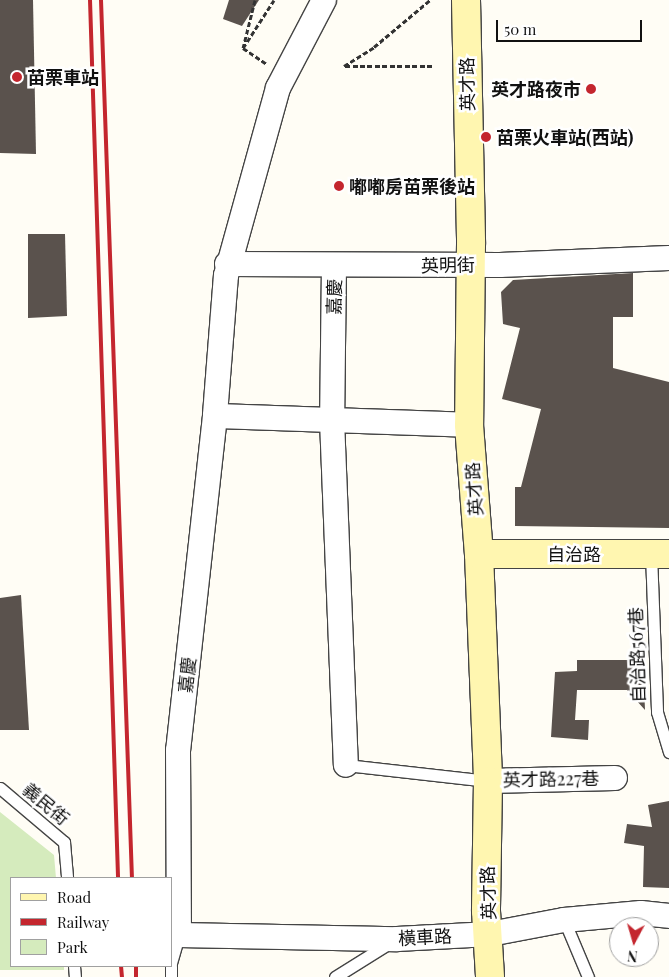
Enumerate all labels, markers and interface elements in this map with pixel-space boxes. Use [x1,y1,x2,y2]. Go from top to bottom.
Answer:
scale bar [499,10,645,42]
text: 50 m [504,19,536,39]
street label: 英才路 [456,57,478,111]
place label: 苗栗車站 [27,66,99,88]
marker: 苗栗車站 [11,71,23,83]
place label: 英才路夜市 [491,78,581,100]
marker: 英才路夜市 [585,83,597,95]
place label: 苗栗火車站(西站) [496,126,633,148]
marker: 苗栗火車站(西站) [480,131,492,143]
place label: 嘟嘟房苗栗後站 [349,175,475,197]
marker: 嘟嘟房苗栗後站 [333,180,345,192]
street label: 英明街 [421,254,475,276]
street label: 嘉慶 [323,279,345,315]
street label: 英才路 [461,461,487,517]
street label: 自治路 [547,543,601,565]
street label: 自治路567巷 [625,607,649,703]
street label: 嘉慶 [174,656,200,694]
street label: 英才路227巷 [503,767,599,791]
street label: 義民街 [18,778,74,830]
street label: 英才路 [476,866,500,920]
legend [10,877,172,967]
text: Road [57,887,91,907]
text: Railway [57,912,109,932]
north arrow [609,917,659,967]
street label: 橫車路 [397,925,453,949]
text: Park [57,937,88,957]
text: N [626,946,639,966]

